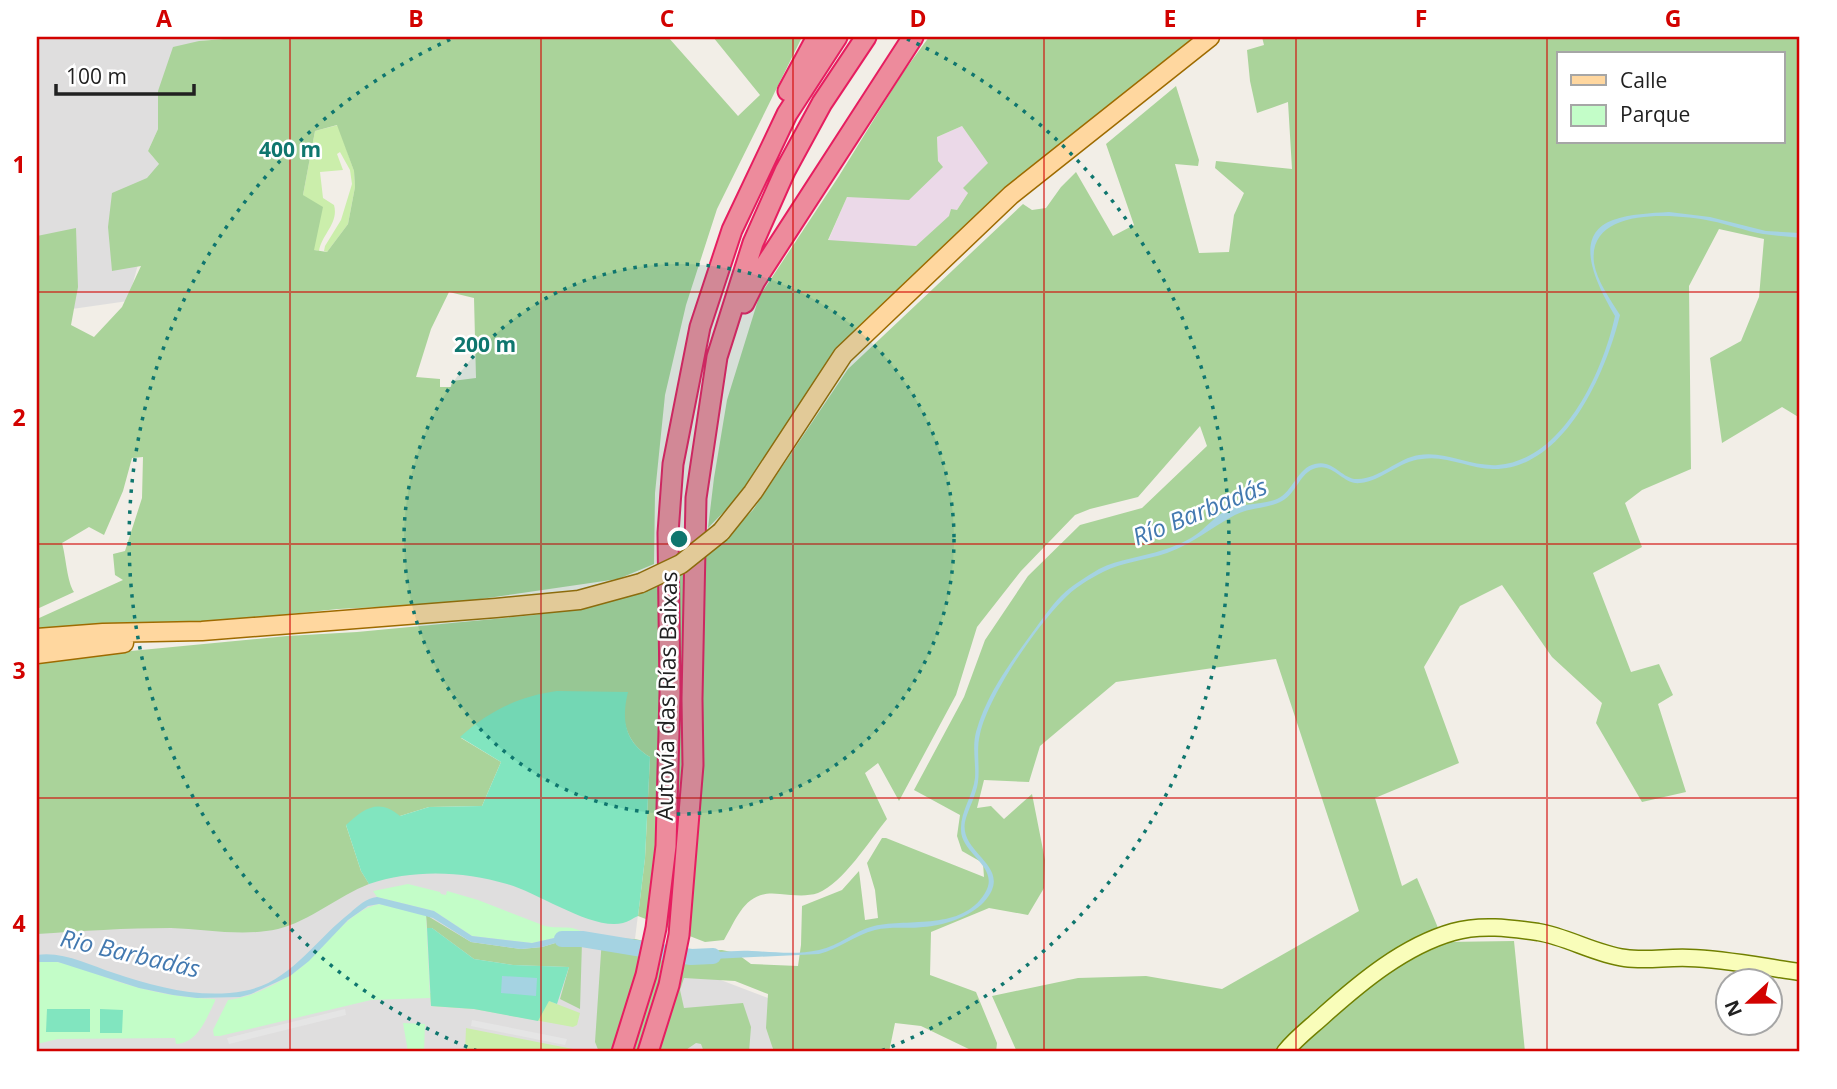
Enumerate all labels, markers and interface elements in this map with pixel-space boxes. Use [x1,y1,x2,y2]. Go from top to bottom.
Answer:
text: A [156,2,172,34]
text: B [408,2,424,34]
text: C [660,2,674,34]
text: D [909,2,927,34]
text: E [1164,2,1176,34]
text: F [1415,2,1427,34]
text: G [1665,2,1681,34]
scale bar [56,52,194,96]
legend [1557,52,1784,144]
text: 100 m [66,62,127,90]
text: Calle [1620,66,1667,94]
text: Parque [1620,100,1690,128]
text: 400 m [259,135,321,163]
text: 1 [12,148,26,180]
text: 200 m [454,330,516,358]
text: 2 [12,401,26,433]
water label: Río Barbadás [1127,469,1272,553]
centre of rings [667,527,691,551]
street label: Autovía das Rías Baixas [648,571,684,821]
text: 3 [12,654,26,686]
text: 4 [12,907,26,939]
water label: Rio Barbadás [57,920,203,985]
north arrow [1714,967,1784,1036]
text: N [1718,996,1748,1020]

